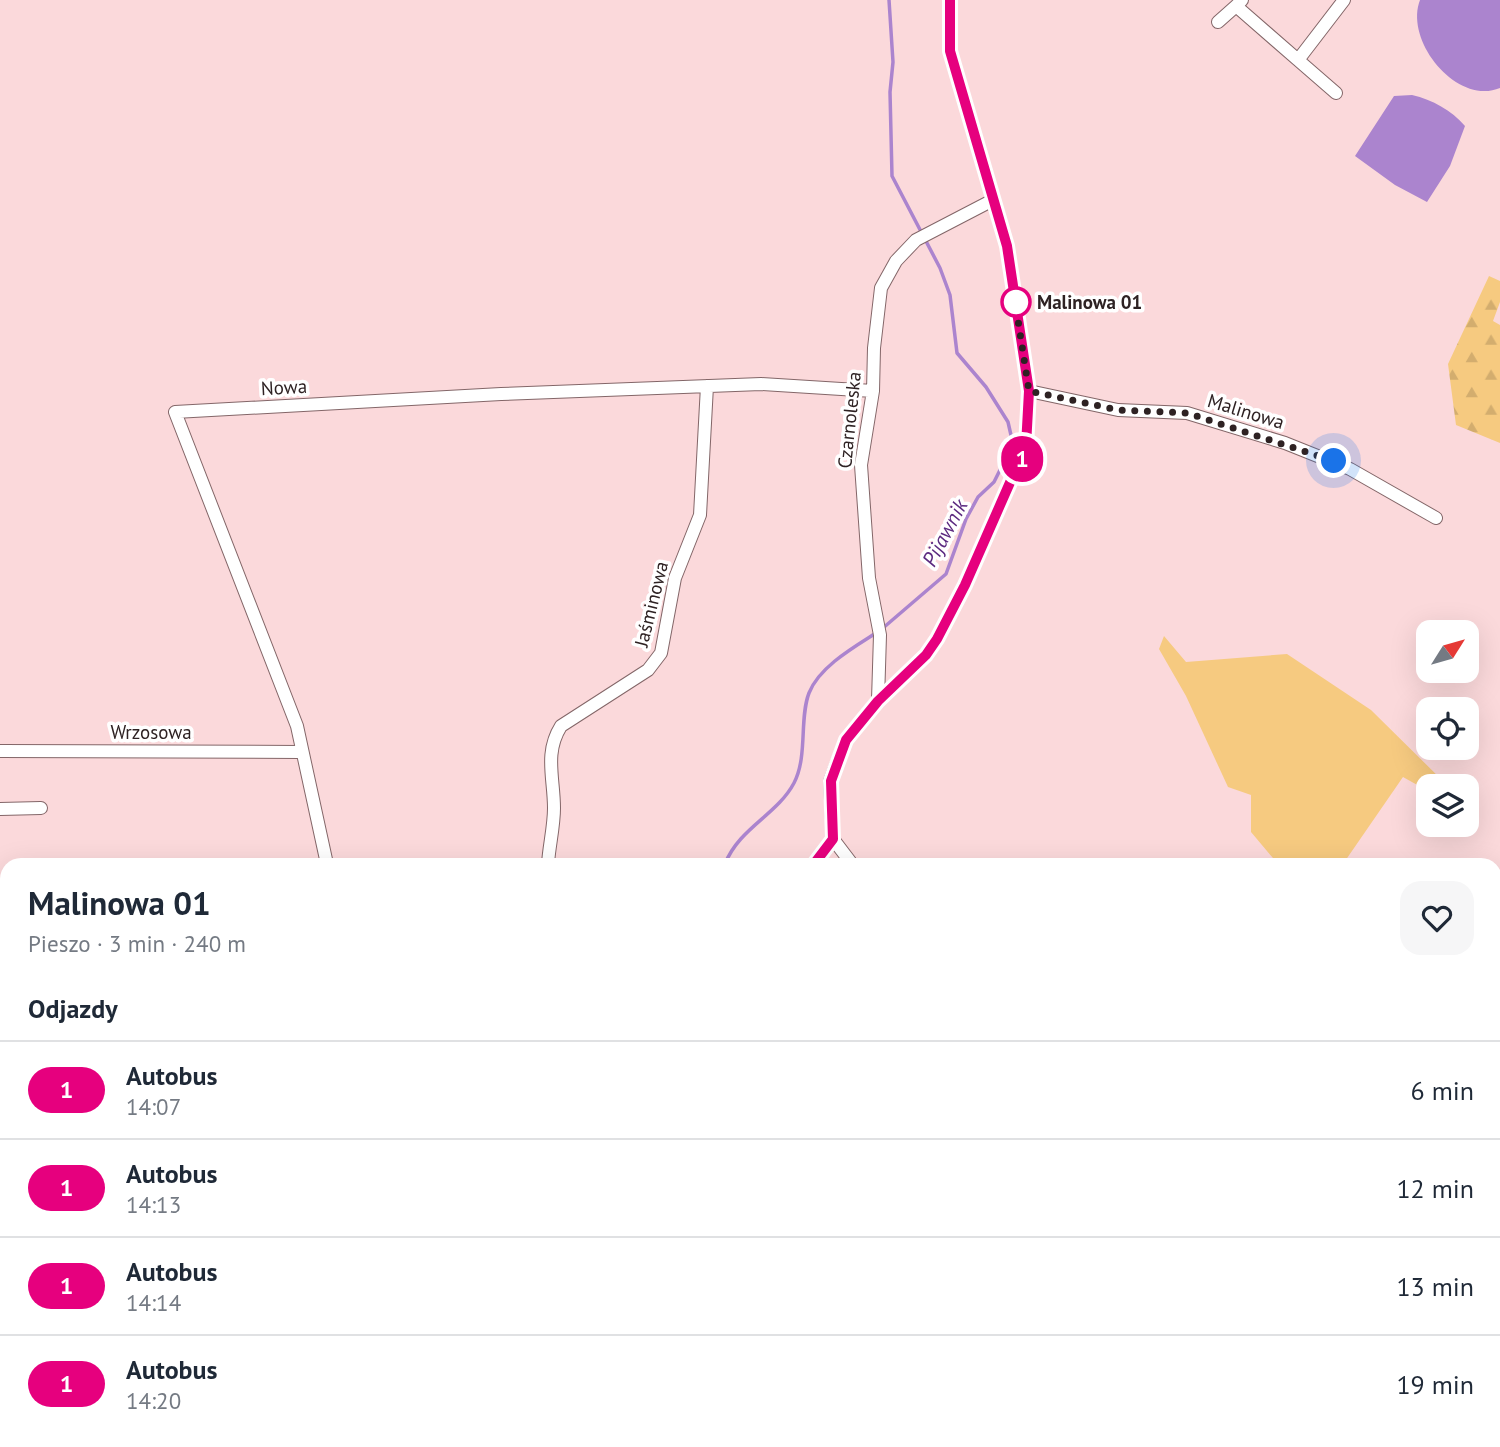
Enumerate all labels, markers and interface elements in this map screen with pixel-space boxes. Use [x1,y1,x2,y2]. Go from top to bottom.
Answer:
marker: Malinowa 01 [1001,287,1031,317]
place label: Malinowa 01 [1037,290,1142,314]
street label: Czarnoleska [832,370,866,470]
street label: Nowa [260,374,308,400]
street label: Malinowa [1205,388,1287,434]
line badge: 1 [999,436,1045,482]
text: 1 [1015,443,1029,474]
your location [1316,443,1351,478]
water label: Pijawnik [916,493,974,571]
street label: Jaśminowa [629,559,673,650]
north arrow [1416,620,1479,682]
map controls [1416,620,1479,837]
button: locate [1416,697,1479,760]
street label: Wrzosowa [110,720,192,744]
button: layers [1416,774,1479,837]
text: Malinowa 01 [28,881,211,924]
button: heart [1400,881,1474,955]
text: Pieszo · 3 min · 240 m [28,929,246,958]
text: Odjazdy [28,992,118,1025]
text: Autobus [126,1059,218,1092]
text: 1 [60,1074,73,1105]
text: 6 min [1411,1074,1474,1107]
text: 14:07 [126,1092,181,1121]
text: Autobus [126,1157,218,1190]
text: 1 [60,1172,73,1203]
text: 12 min [1396,1172,1474,1205]
text: 14:13 [126,1190,181,1219]
text: Autobus [126,1255,218,1288]
text: 1 [60,1270,73,1301]
text: 13 min [1396,1270,1474,1303]
text: 14:14 [126,1288,181,1317]
text: Autobus [126,1353,218,1386]
text: 1 [60,1368,73,1399]
text: 19 min [1396,1368,1474,1401]
text: 14:20 [126,1386,181,1415]

